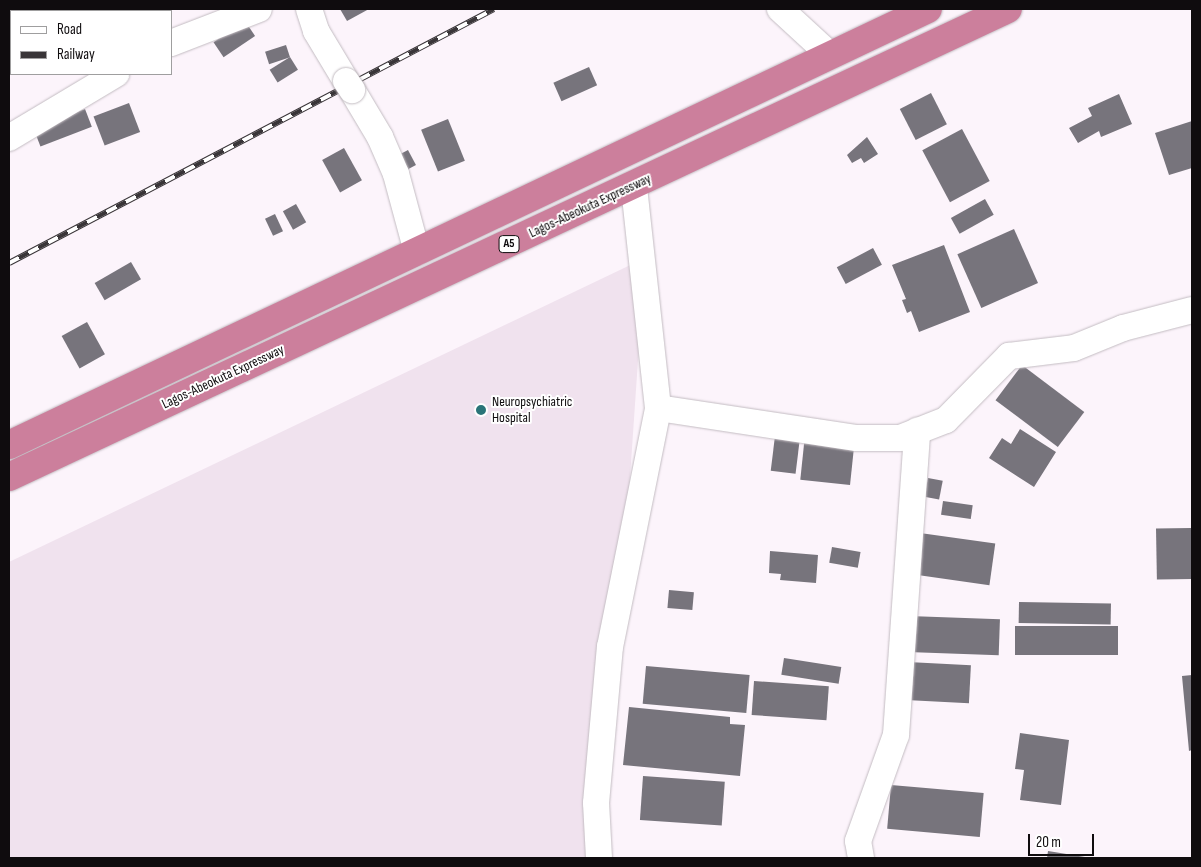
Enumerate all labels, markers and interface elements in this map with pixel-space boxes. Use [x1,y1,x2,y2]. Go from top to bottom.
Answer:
legend [10,10,172,75]
text: Road [57,20,82,39]
text: Railway [57,45,95,64]
street label: Lagos-Abeokuta Expressway [526,170,654,242]
road number: A5 [498,234,520,253]
street label: Lagos-Abeokuta Expressway [159,341,287,413]
place label: Neuropsychiatric Hospital [492,394,572,427]
marker: Neuropsychiatric Hospital [474,403,488,417]
scale bar [1031,824,1097,856]
text: 20 m [1036,833,1061,852]

